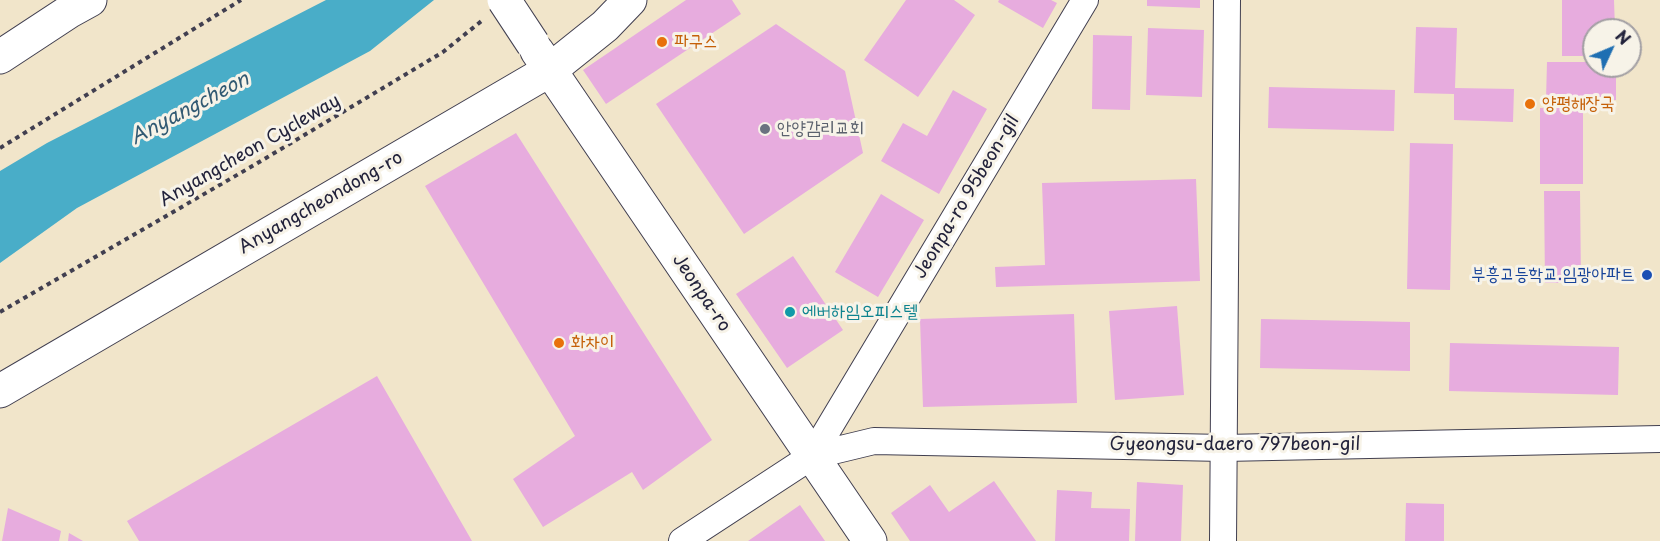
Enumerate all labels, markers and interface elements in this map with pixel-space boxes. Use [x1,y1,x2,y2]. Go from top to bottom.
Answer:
north arrow [1582,18,1642,78]
text: N [1610,24,1637,50]
place label: 파구스 [674,31,717,53]
marker: 파구스 [655,35,669,49]
water label: Anyangcheon [127,68,253,150]
street label: Anyangcheon Cycleway [156,90,344,212]
place label: 양평해장국 [1542,93,1614,115]
marker: 양평해장국 [1523,97,1537,111]
street label: Jeonpa-ro 95beon-gil [909,111,1025,283]
place label: 안양감리교회 [777,118,864,140]
marker: 안양감리교회 [758,122,772,136]
street label: Anyangcheondong-ro [235,147,407,259]
street label: Jeonpa-ro [667,250,735,336]
place label: 부흥고등학교.임광아파트 [1471,264,1635,286]
marker: 부흥고등학교.임광아파트 [1640,268,1654,282]
place label: 에버하임오피스텔 [802,301,918,323]
marker: 에버하임오피스텔 [783,305,797,319]
place label: 화차이 [571,332,614,354]
marker: 화차이 [552,336,566,350]
street label: Gyeongsu-daero 797beon-gil [1110,434,1360,456]

